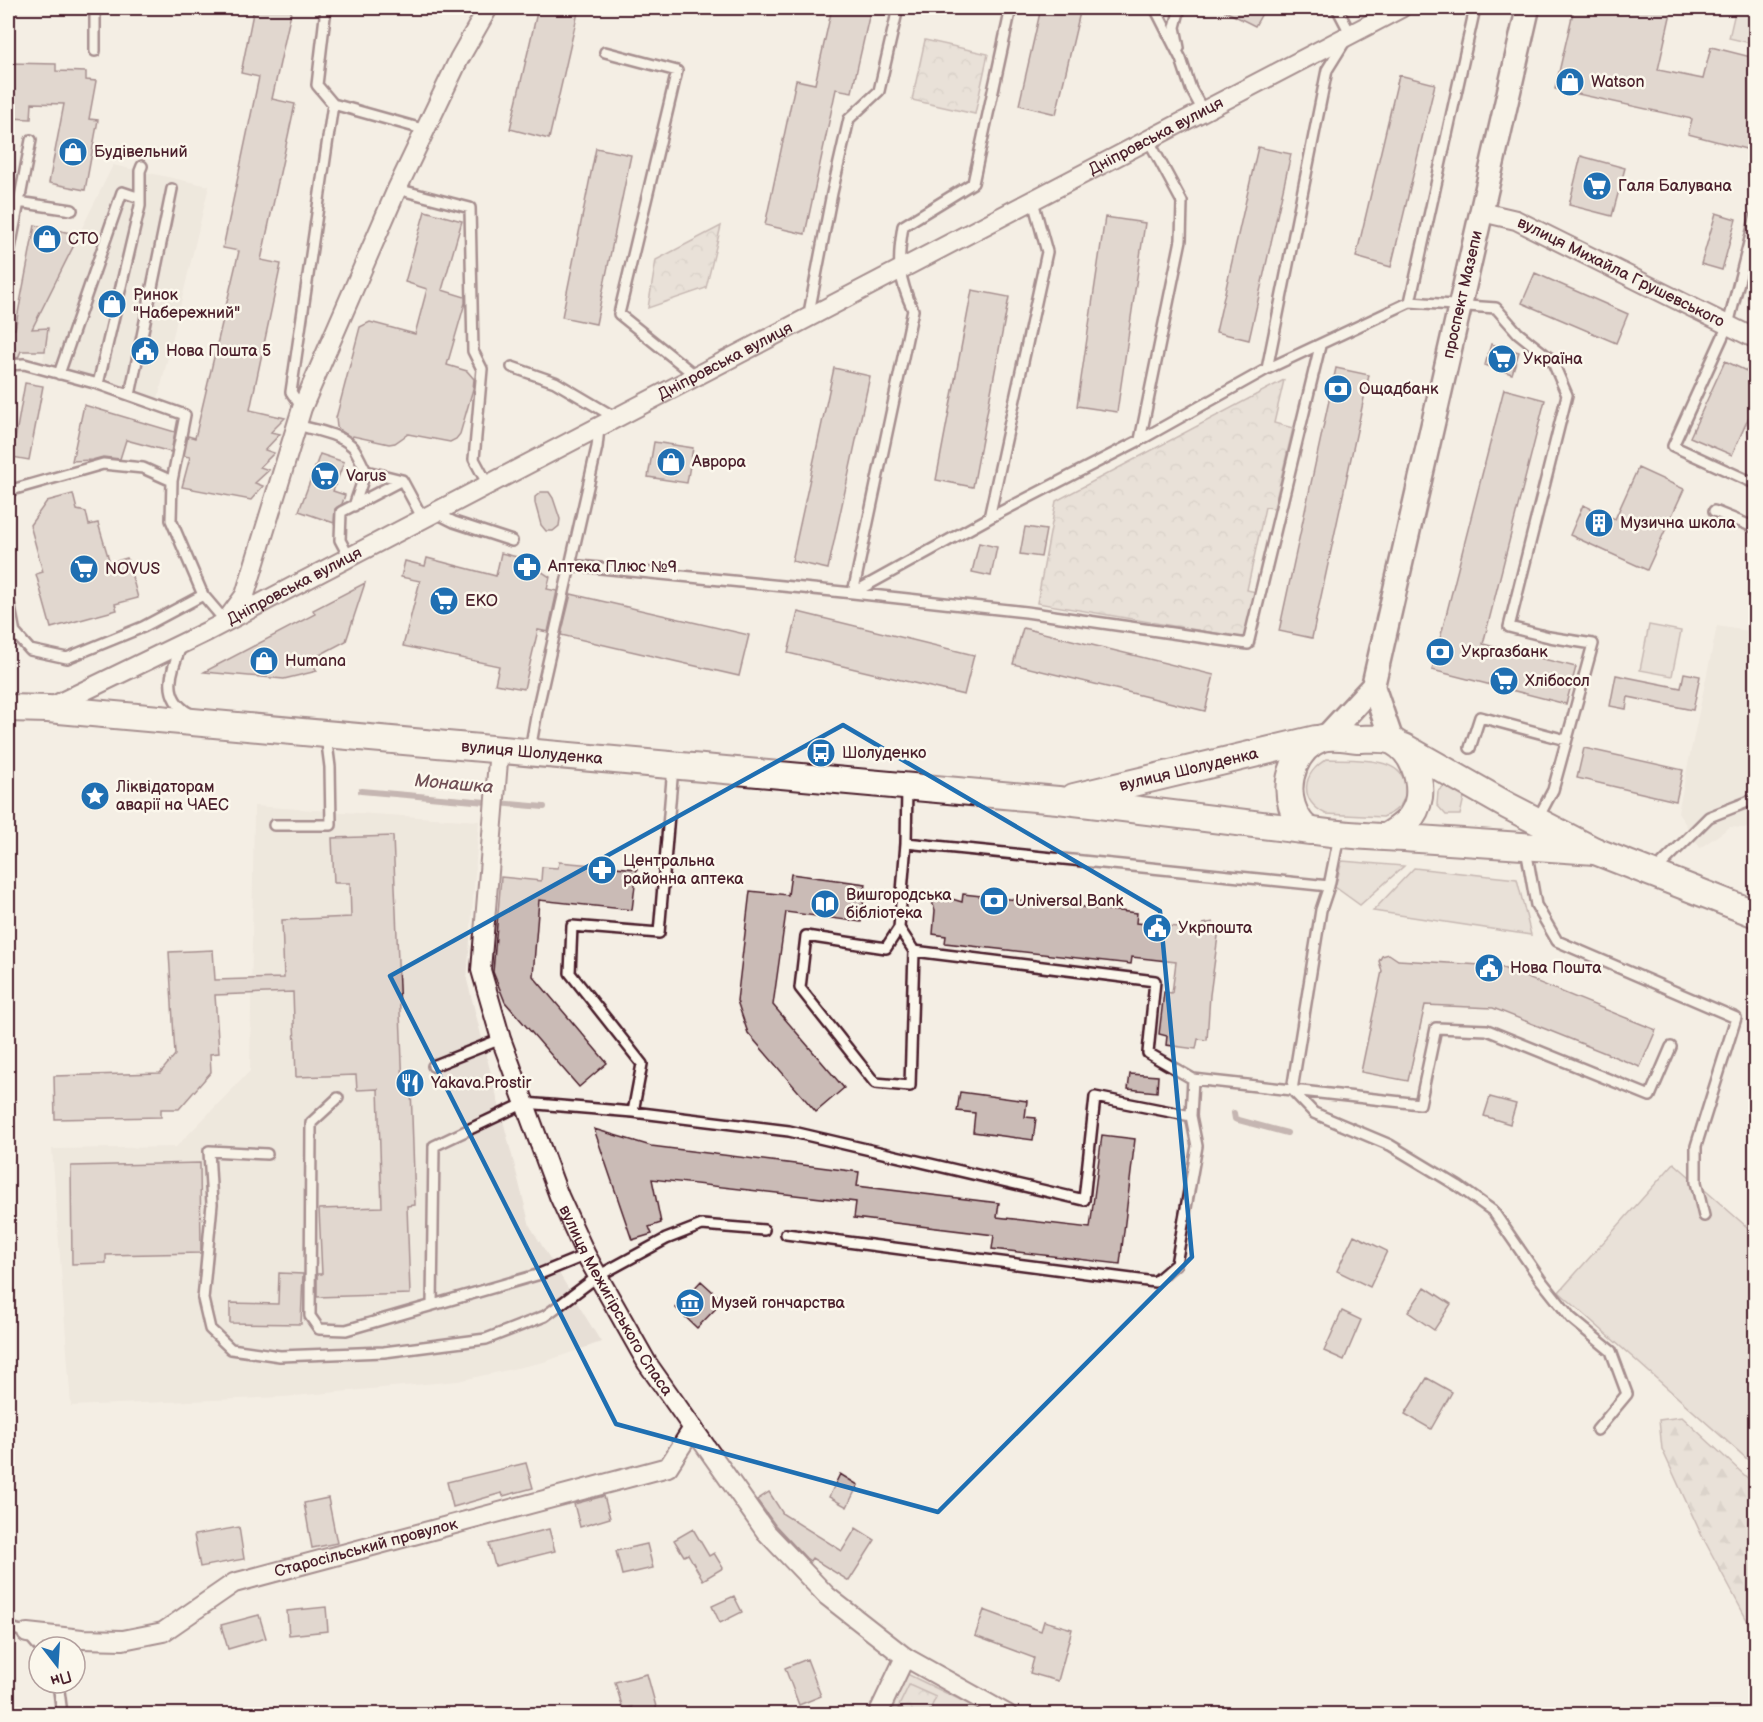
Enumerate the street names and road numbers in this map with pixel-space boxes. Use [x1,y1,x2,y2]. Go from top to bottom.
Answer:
street label: Дніпровська вулиця [1085,93,1227,179]
street label: вулиця Михайла Грушевського [1514,213,1728,331]
street label: проспект Мазепи [1439,229,1486,360]
street label: Дніпровська вулиця [655,318,796,404]
street label: Дніпровська вулиця [224,543,365,629]
street label: вулиця Шолуденка [460,737,604,768]
street label: вулиця Шолуденка [1117,744,1261,795]
street label: вулиця Межигірського Спаса [555,1202,677,1400]
street label: Старосільський провулок [272,1514,460,1581]

